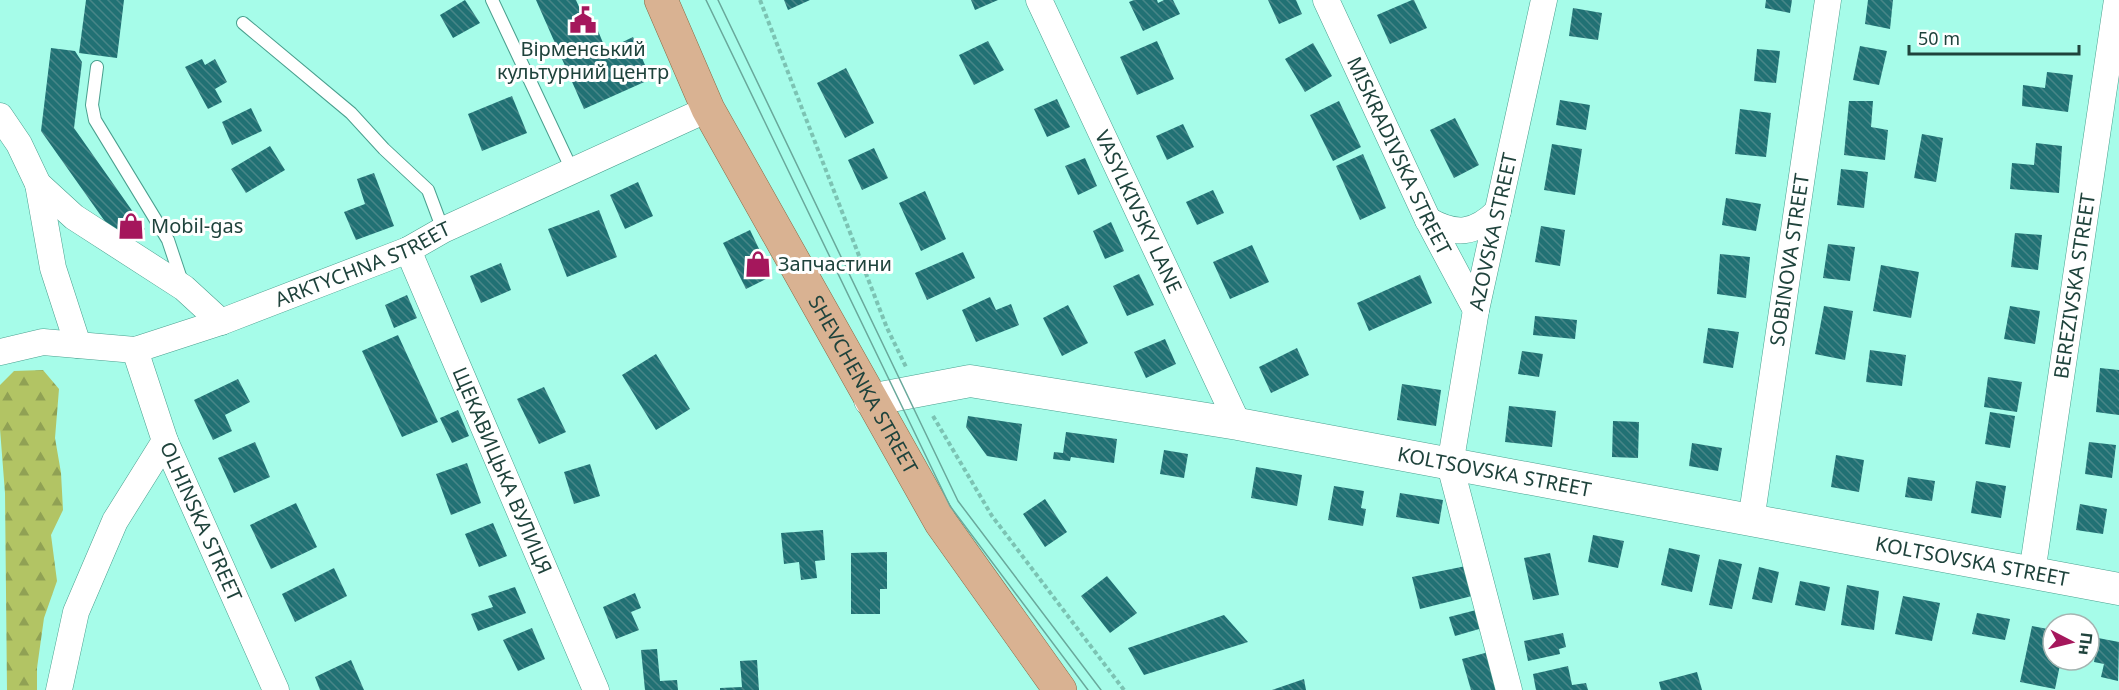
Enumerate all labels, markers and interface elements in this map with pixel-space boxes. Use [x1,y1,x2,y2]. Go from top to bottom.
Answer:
public building icon: Вірменський культурний центр [568,5,598,35]
scale bar [1909,18,2078,56]
text: 50 m [1918,26,1960,50]
place label: Вірменський культурний центр [497,35,669,85]
street label: MISKRADIVSKA STREET [1341,52,1458,259]
street label: VASYLKIVSKY LANE [1089,126,1189,298]
street label: AZOVSKA STREET [1462,150,1523,313]
street label: SOBINOVA STREET [1763,172,1815,348]
street label: BEREZIVSKA STREET [2047,191,2101,381]
shop icon: Mobil-gas [116,211,146,241]
place label: Mobil-gas [151,212,243,239]
street label: ARKTYCHNA STREET [271,215,454,313]
shop icon: Запчастини [743,249,773,279]
place label: Запчастини [778,250,892,277]
street label: SHEVCHENKA STREET [803,290,925,479]
street label: ЩЕКАВИЦЬКА ВУЛИЦЯ [447,363,559,578]
street label: OLHINSKA STREET [154,437,249,605]
street label: KOLTSOVSKA STREET [1395,440,1593,503]
street label: KOLTSOVSKA STREET [1873,530,2071,592]
north arrow [2041,612,2101,672]
text: Пн [2074,631,2098,656]

